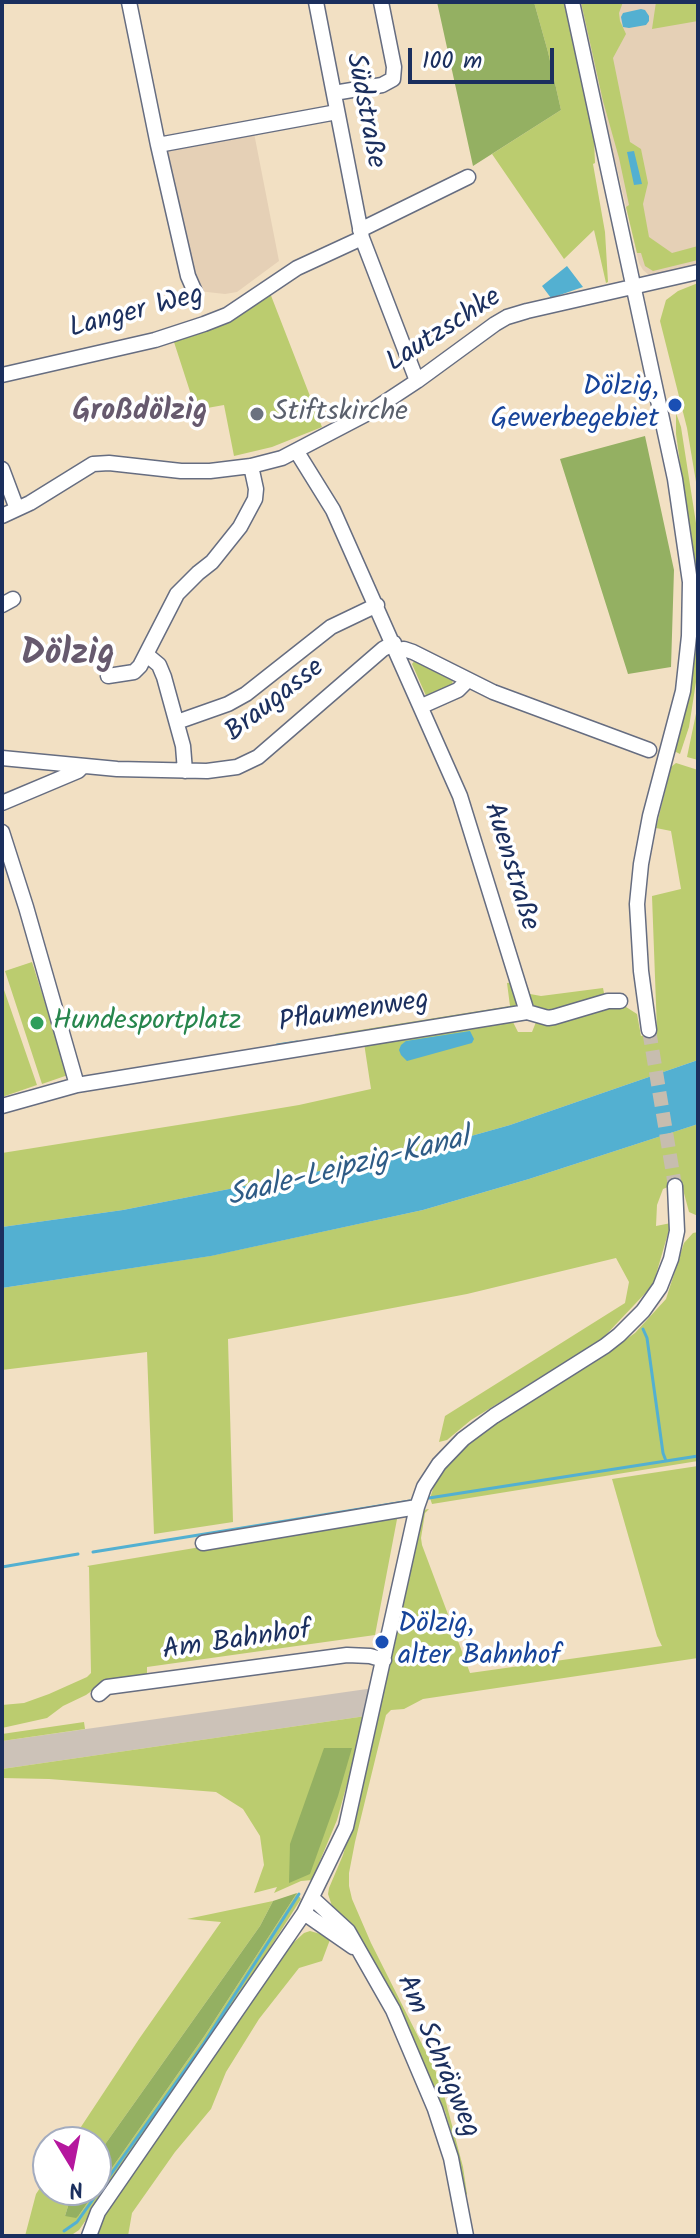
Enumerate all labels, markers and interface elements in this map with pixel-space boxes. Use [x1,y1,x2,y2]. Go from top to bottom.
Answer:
scale bar [412,32,558,82]
text: 100 m [422,42,482,81]
street label: Südstraße [335,51,391,171]
street label: Langer Weg [66,280,208,348]
street label: Lautzschke [381,282,509,382]
place label: Dölzig, Gewerbegebiet [491,372,659,438]
district label: Großdölzig [73,396,207,432]
marker: Dölzig, Gewerbegebiet [666,396,684,414]
place label: Stiftskirche [273,397,408,431]
marker: Stiftskirche [248,405,266,423]
district label: Dölzig [21,635,115,679]
street label: Braugasse [220,653,332,751]
street label: Auenstraße [474,799,544,935]
street label: Pflaumenweg [277,986,431,1042]
place label: Hundesportplatz [53,1006,241,1040]
marker: Hundesportplatz [28,1014,46,1032]
water label: Saale-Leipzig-Kanal [225,1123,473,1217]
place label: Dölzig, alter Bahnhof [398,1609,561,1675]
street label: Am Bahnhof [161,1616,313,1670]
marker: Dölzig, alter Bahnhof [373,1633,391,1651]
street label: Am Schrägweg [387,1971,485,2143]
north arrow [32,2126,112,2206]
text: N [66,2170,86,2207]

